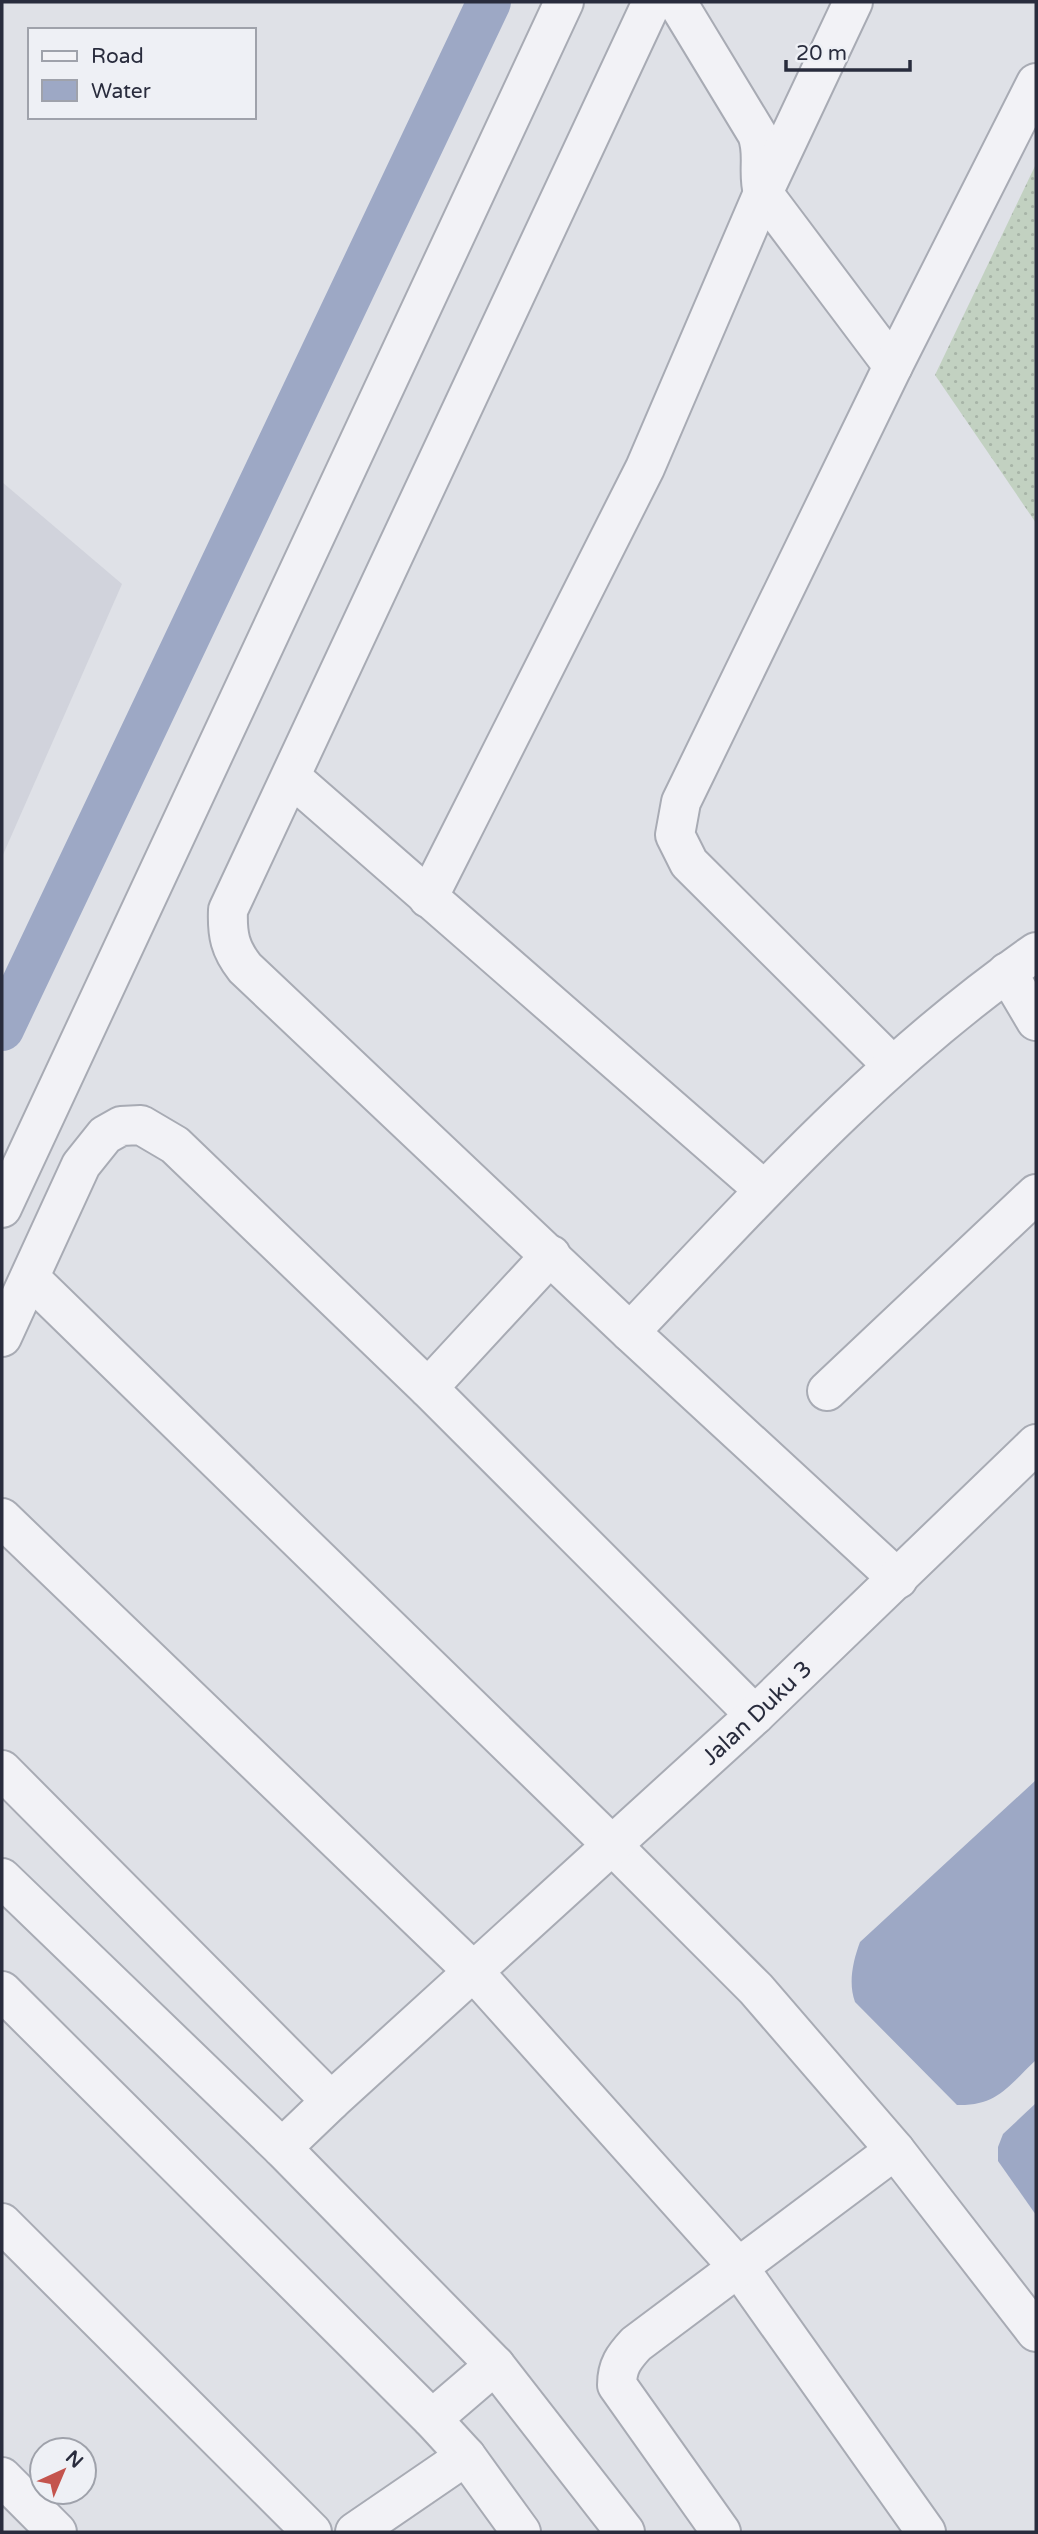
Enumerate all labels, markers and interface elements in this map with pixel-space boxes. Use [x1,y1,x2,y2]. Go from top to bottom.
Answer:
legend [28,28,256,119]
scale bar [786,28,910,72]
text: 20 m [796,41,847,66]
text: Road [91,44,144,69]
text: Water [91,79,151,104]
street label: Jalan Duku 3 [696,1655,818,1772]
north arrow [28,2436,98,2506]
text: N [61,2446,87,2473]

